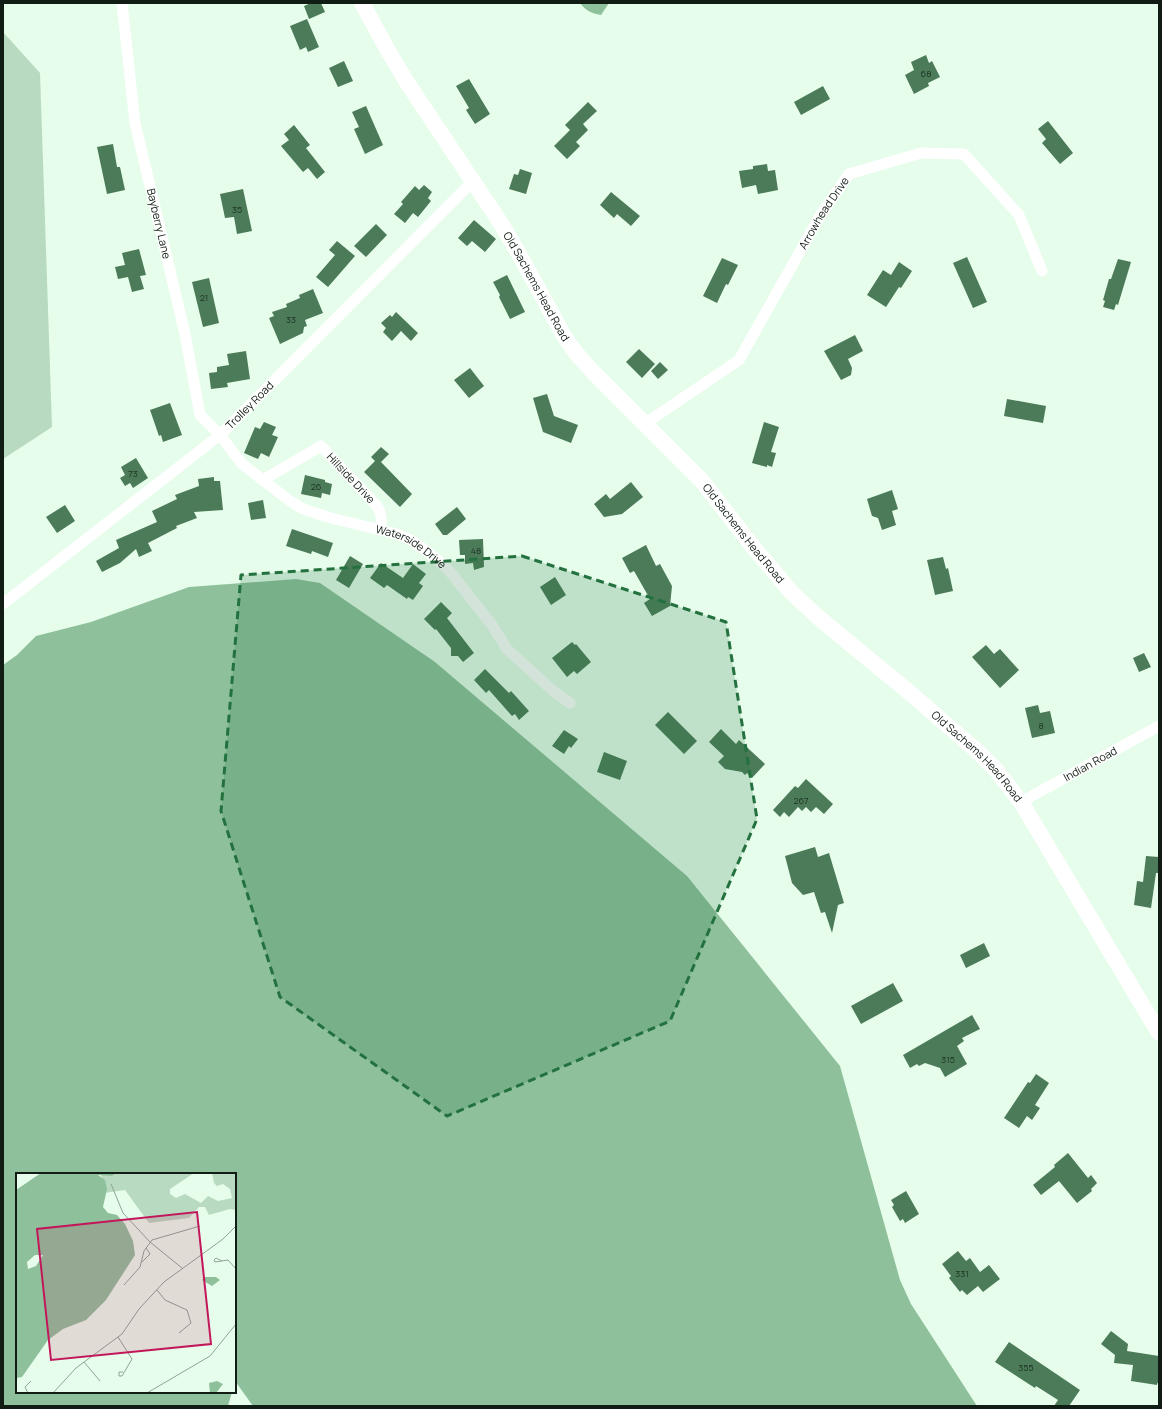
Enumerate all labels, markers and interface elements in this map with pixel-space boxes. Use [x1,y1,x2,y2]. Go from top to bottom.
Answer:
house number: 68 [921,67,931,80]
street label: Arrowhead Drive [795,173,852,252]
street label: Bayberry Lane [144,187,175,261]
house number: 35 [232,203,242,216]
street label: Old Sachems Head Road [500,229,573,344]
house number: 21 [200,291,208,304]
house number: 33 [286,313,296,326]
street label: Trolley Road [222,378,276,432]
street label: Hillside Drive [324,449,379,507]
house number: 73 [128,467,138,480]
house number: 26 [311,480,322,493]
street label: Old Sachems Head Road [700,480,788,586]
street label: Waterside Drive [374,521,451,572]
house number: 48 [471,544,481,557]
street label: Old Sachems Head Road [929,707,1026,805]
house number: 8 [1038,719,1044,732]
street label: Indian Road [1060,743,1119,784]
house number: 267 [793,794,809,807]
house number: 315 [941,1053,955,1066]
inset map [16,1173,236,1393]
house number: 331 [955,1267,969,1280]
house number: 355 [1018,1361,1034,1374]

